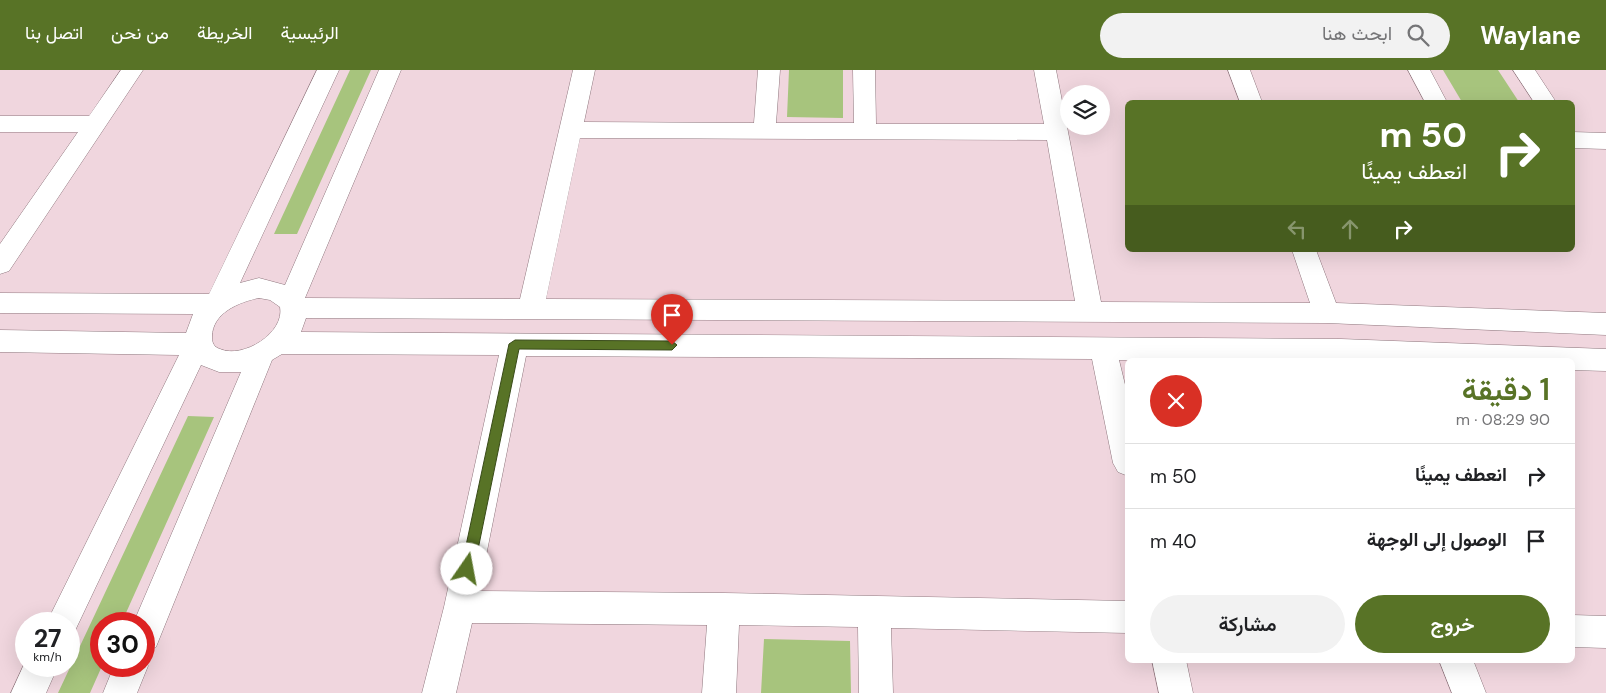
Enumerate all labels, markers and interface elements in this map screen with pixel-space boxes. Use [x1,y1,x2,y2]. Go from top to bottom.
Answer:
search box [1100,13,1450,58]
text: Waylane [1480,20,1581,51]
text: اتصل بنا [25,21,83,45]
text: من نحن [111,21,169,45]
text: الخريطة [197,21,253,45]
text: الرئيسية [281,21,339,45]
text: ابحث هنا [1322,21,1392,46]
icon: search [1404,21,1432,49]
map controls [1060,85,1110,135]
button: layers [1060,85,1110,135]
text: 50 m [1379,112,1467,158]
icon: right [1485,120,1550,185]
text: انعطف يمينًا [1361,157,1467,186]
icon: left [1283,215,1311,243]
icon: ahead [1336,215,1364,243]
icon: right [1389,215,1417,243]
pin [651,294,693,345]
icon: arrive [658,301,686,329]
text: 1 دقيقة [1462,370,1550,409]
button: close [1150,375,1202,427]
text: 90 m · 08:29 [1456,409,1550,430]
text: انعطف يمينًا [1415,462,1507,487]
icon: right [1522,462,1550,490]
text: 50 m [1150,464,1197,489]
text: الوصول إلى الوجهة [1367,527,1507,552]
icon: arrive [1522,527,1550,555]
text: 40 m [1150,529,1197,554]
position arrow [440,542,492,594]
button: مشاركة [1150,595,1345,653]
button: خروج [1355,595,1550,653]
speed limit sign: 30 [90,612,155,677]
text: 27 [34,622,61,655]
text: km/h [33,649,62,665]

